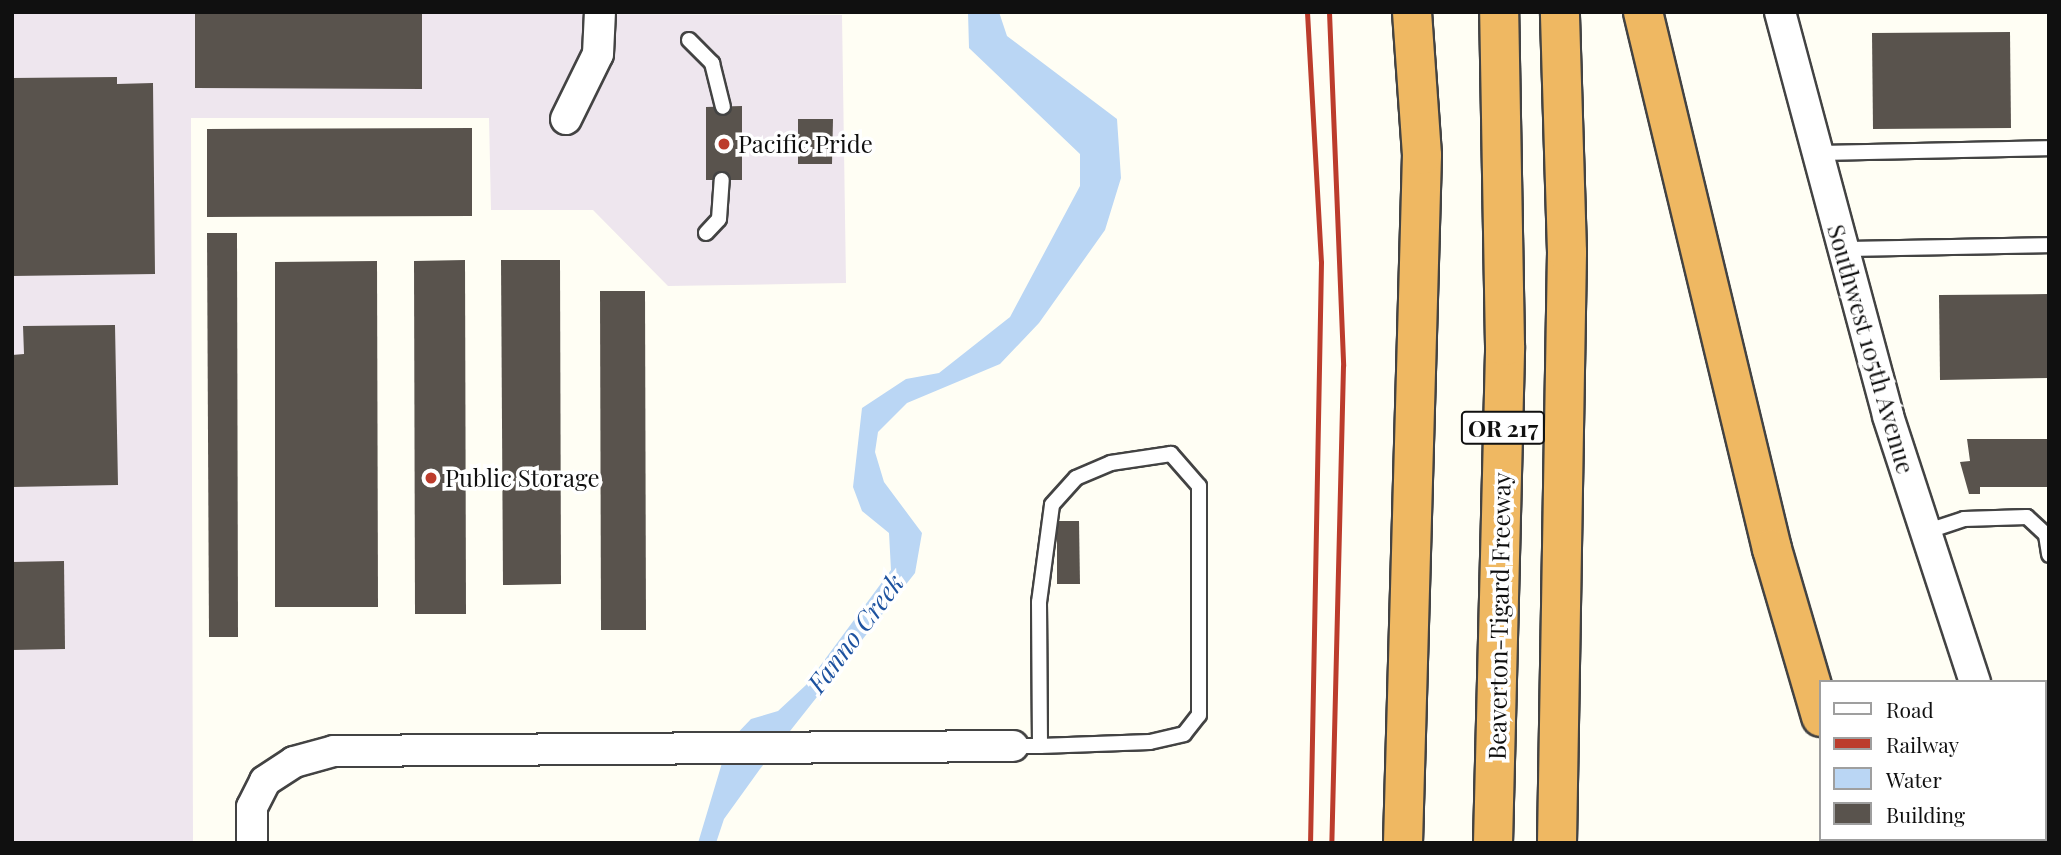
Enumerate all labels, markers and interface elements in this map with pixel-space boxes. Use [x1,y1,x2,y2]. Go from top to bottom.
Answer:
place label: Pacific Pride [738,130,873,158]
marker: Pacific Pride [716,136,732,152]
street label: Southwest 105th Avenue [1821,221,1921,477]
road number: OR 217 [1459,408,1547,448]
place label: Public Storage [445,464,600,492]
marker: Public Storage [423,470,439,486]
street label: Beaverton-Tigard Freeway [1482,472,1516,760]
water label: Fanno Creek [800,568,910,698]
legend [1820,680,2047,841]
text: Road [1886,695,1934,723]
text: Railway [1886,730,1959,758]
text: Water [1886,765,1942,793]
text: Building [1886,800,1965,828]

